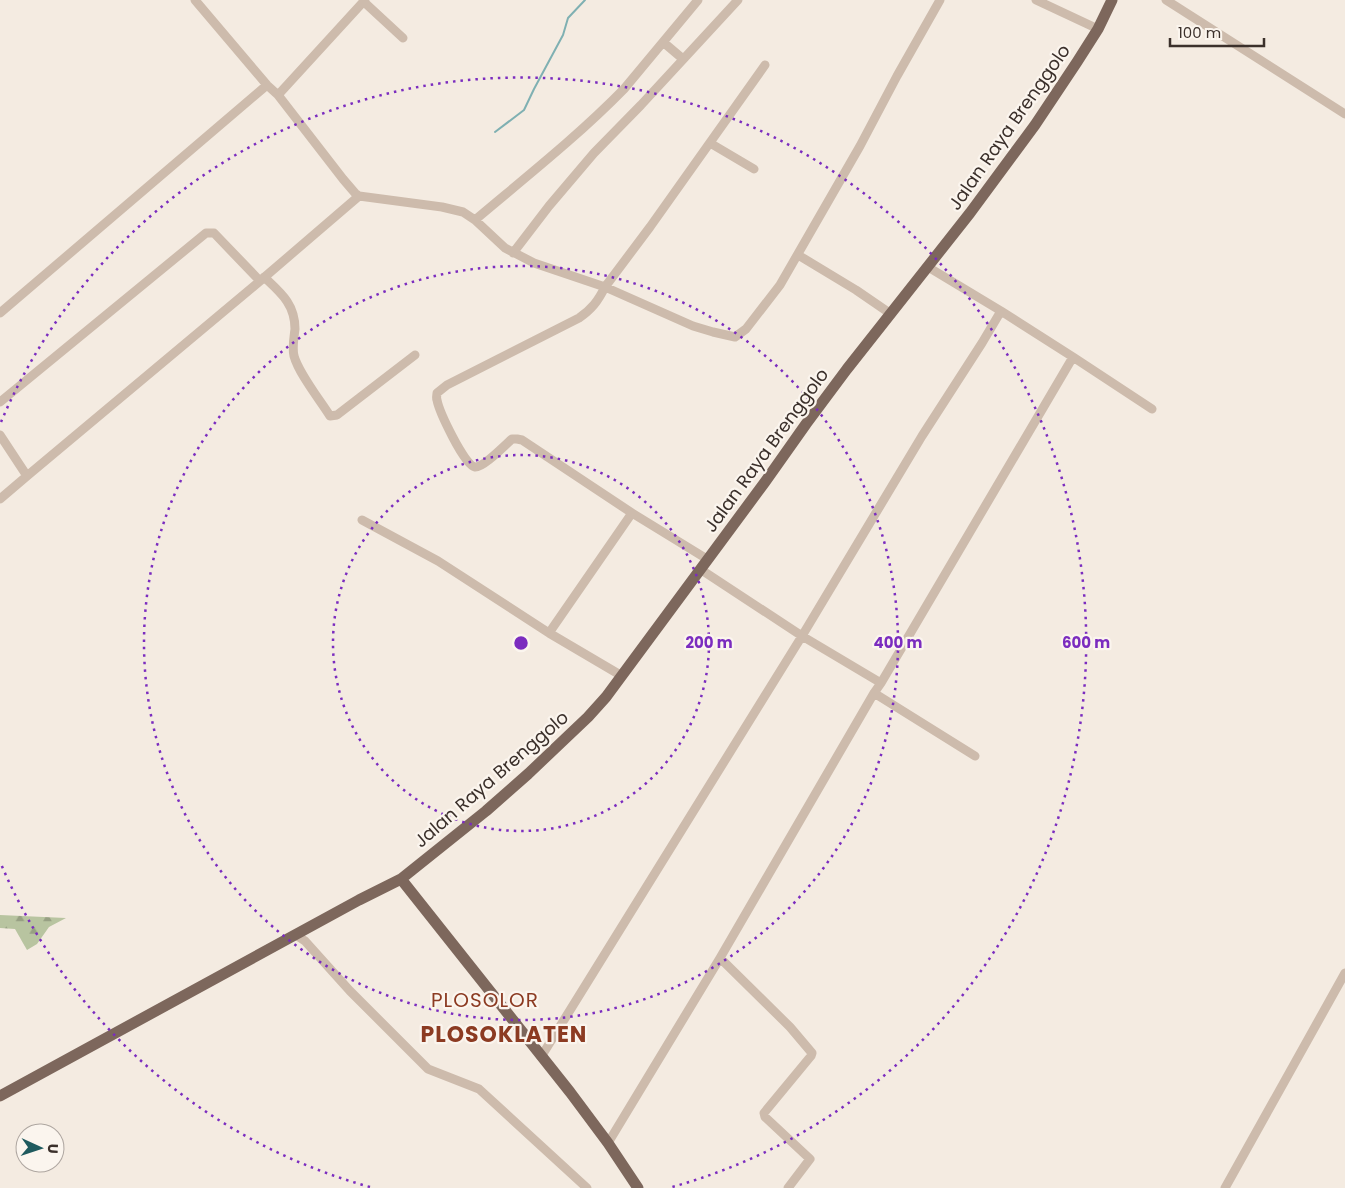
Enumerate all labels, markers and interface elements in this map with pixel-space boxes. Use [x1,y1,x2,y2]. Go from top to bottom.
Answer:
scale bar [1170,15,1264,47]
text: 100 m [1178,22,1221,43]
street label: Jalan Raya Brenggolo [942,39,1076,215]
street label: Jalan Raya Brenggolo [698,363,834,537]
text: 200 m [685,632,733,653]
text: 400 m [874,632,923,653]
text: 600 m [1062,632,1110,653]
centre of rings [512,634,530,652]
street label: Jalan Raya Brenggolo [408,705,574,853]
district label: PLOSOLOR [431,986,539,1014]
district label: PLOSOKLATEN [421,1019,587,1050]
north arrow [15,1123,65,1173]
text: U [43,1143,63,1154]

